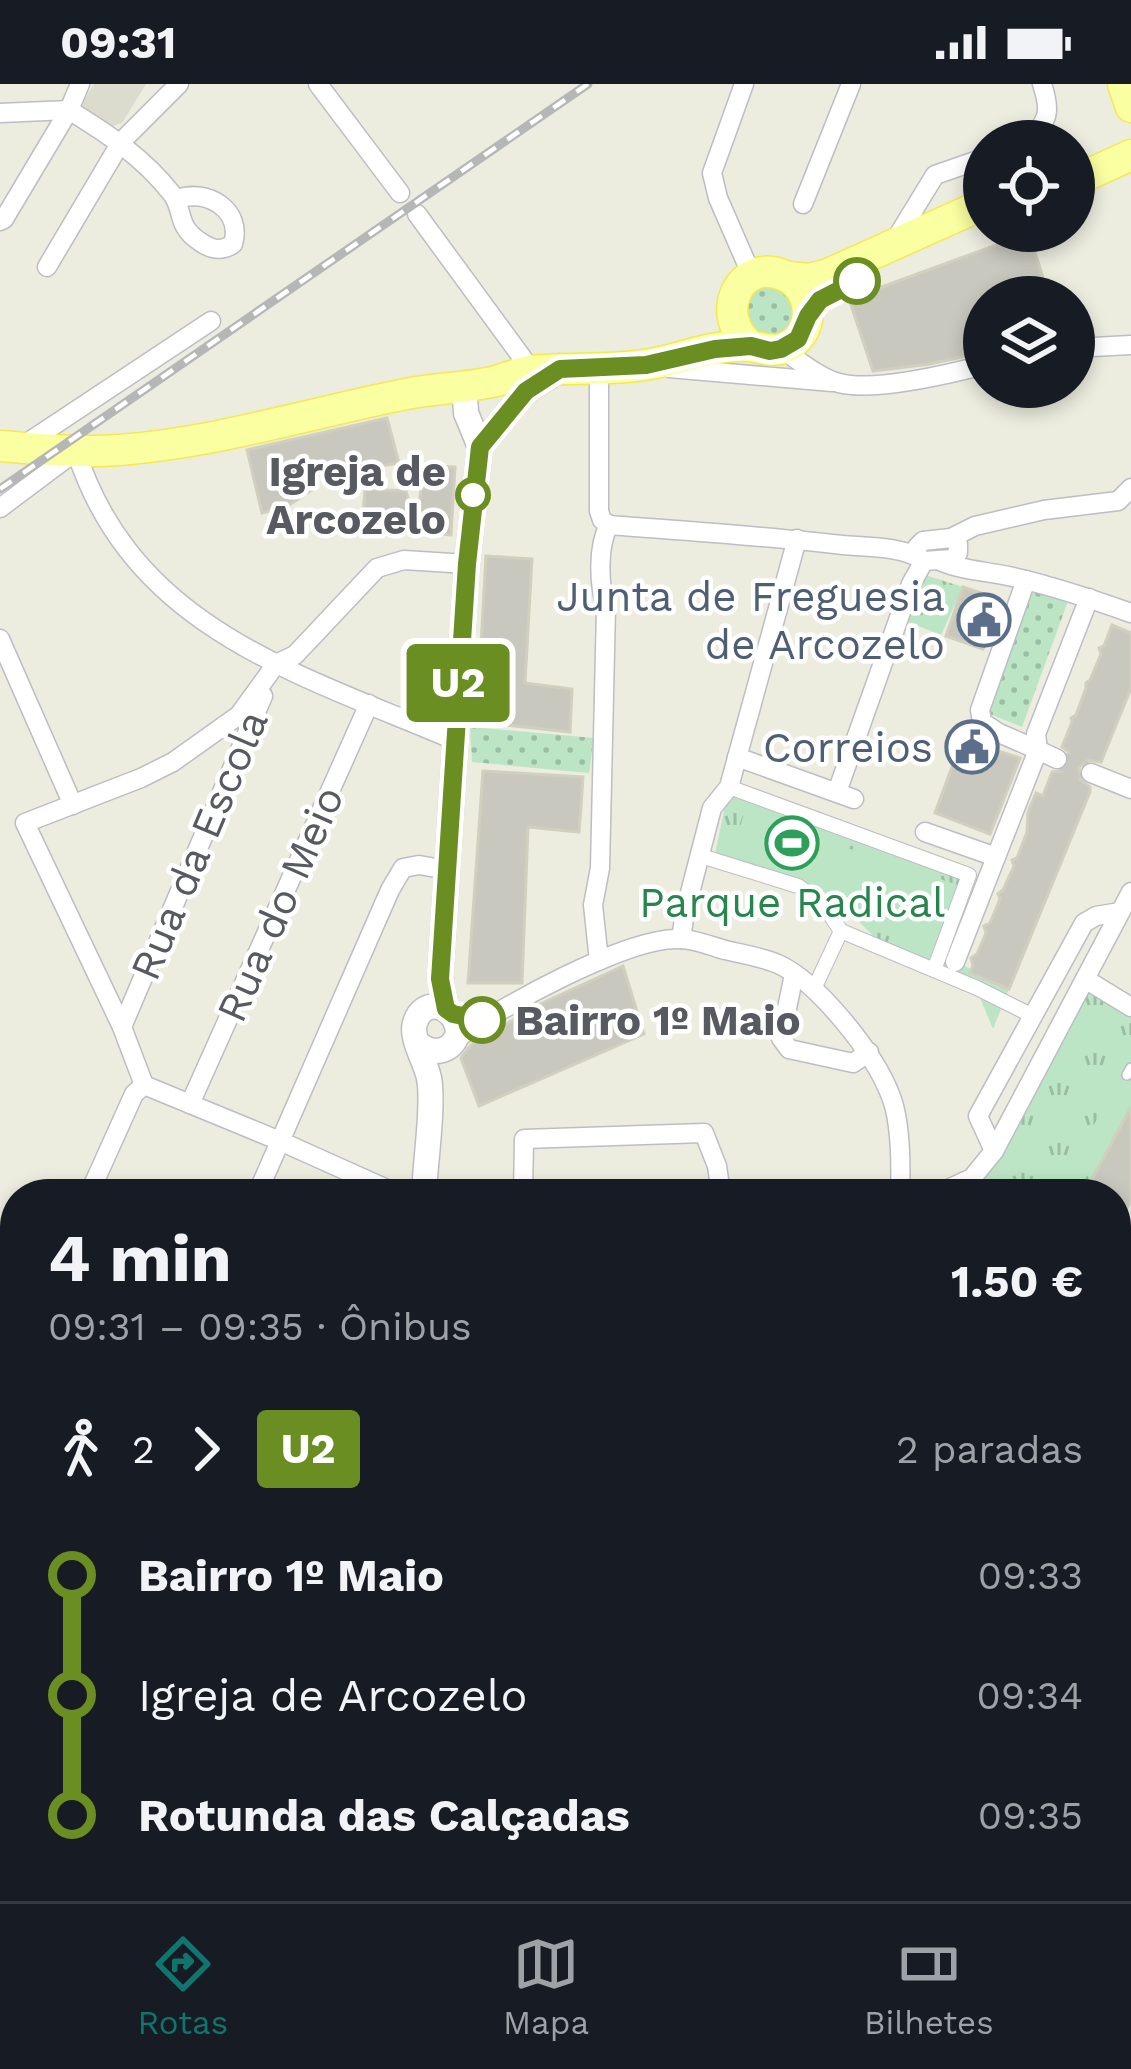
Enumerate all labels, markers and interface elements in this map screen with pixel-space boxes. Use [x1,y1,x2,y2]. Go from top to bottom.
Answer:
text: 09:31 [60,16,176,69]
map controls [963,120,1095,408]
button: locate [963,120,1095,252]
unlabelled marker [835,259,879,303]
button: layers [963,276,1095,408]
place label: Igreja de Arcozelo [266,447,446,544]
marker: Igreja de Arcozelo [457,479,489,511]
place label: Junta de Freguesia de Arcozelo [556,572,945,669]
public building icon: Junta de Freguesia de Arcozelo [956,592,1012,648]
line badge: U2 [404,644,512,722]
text: U2 [431,658,485,707]
street label: Rua da Escola [120,703,278,987]
public building icon: Correios [944,719,1000,775]
place label: Correios [763,723,933,772]
street label: Rua do Meio [206,779,354,1029]
sports icon: Parque Radical [764,815,820,871]
place label: Parque Radical [639,878,945,927]
place label: Bairro 1º Maio [515,996,801,1045]
marker: Bairro 1º Maio [460,998,504,1042]
text: 4 min [48,1220,232,1297]
text: 1.50 € [951,1255,1083,1308]
text: 09:31 – 09:35 · Ônibus [48,1304,472,1349]
icon: walk [48,1416,114,1482]
icon: forward [173,1416,239,1482]
text: U2 [281,1424,336,1473]
text: 2 [132,1427,155,1472]
text: 2 paradas [896,1427,1083,1472]
text: Bairro 1º Maio [138,1549,444,1602]
text: 09:33 [978,1553,1083,1598]
text: Igreja de Arcozelo [138,1669,527,1722]
text: 09:34 [977,1673,1083,1718]
text: Rotunda das Calçadas [138,1789,630,1842]
text: 09:35 [978,1793,1083,1838]
tab: Rotas [137,1931,228,2042]
tab: Mapa [503,1931,589,2042]
tab: Bilhetes [864,1931,994,2042]

